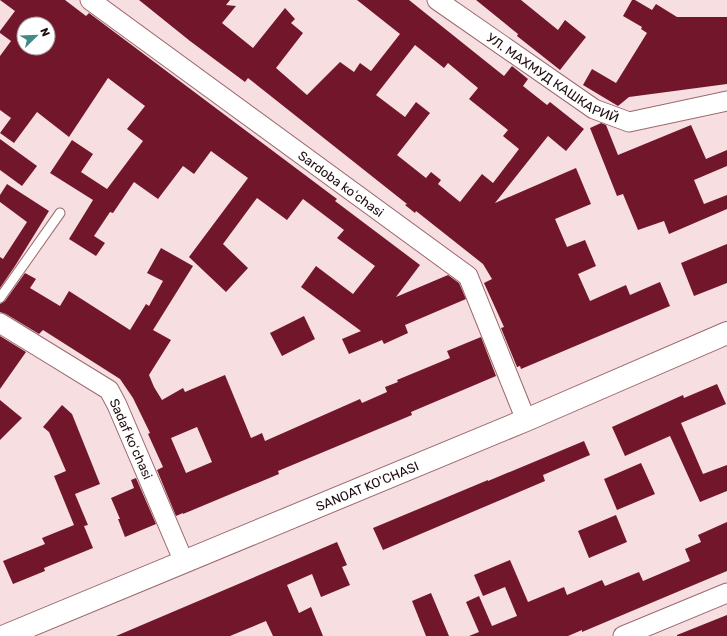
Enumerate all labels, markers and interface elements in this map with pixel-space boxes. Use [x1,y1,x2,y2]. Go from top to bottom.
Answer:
north arrow [16,16,56,56]
text: N [37,26,52,39]
street label: УЛ. МАХМУД КАШКАРИЙ [484,30,621,125]
street label: Sardoba koʻchasi [295,148,387,220]
street label: Sadaf koʻchasi [106,396,156,482]
street label: SANOAT KO'CHASI [314,458,421,514]

